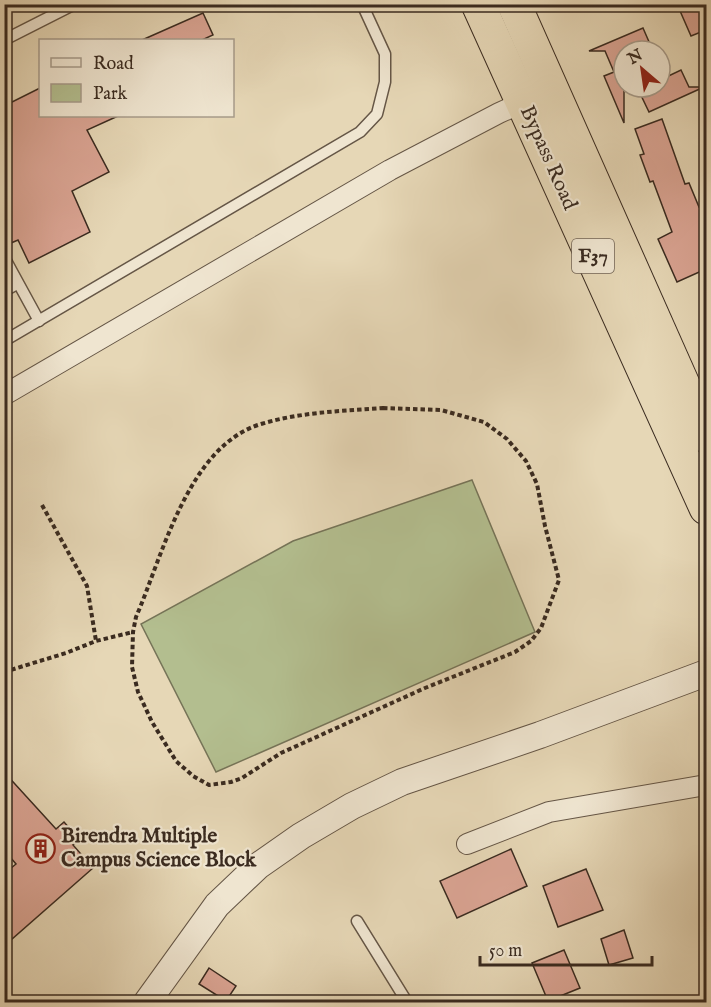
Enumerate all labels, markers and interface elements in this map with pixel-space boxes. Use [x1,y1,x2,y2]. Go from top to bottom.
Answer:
legend [39,39,234,117]
north arrow [612,39,672,99]
text: N [624,45,647,70]
text: Road [93,53,134,76]
text: Park [93,83,128,106]
street label: Bypass Road [513,102,583,215]
road number: F37 [572,239,614,273]
place label: Birendra Multiple Campus Science Block [61,823,257,874]
building icon: Birendra Multiple Campus Science Block [24,832,56,864]
scale bar [480,929,652,967]
text: 50 m [489,940,522,963]

